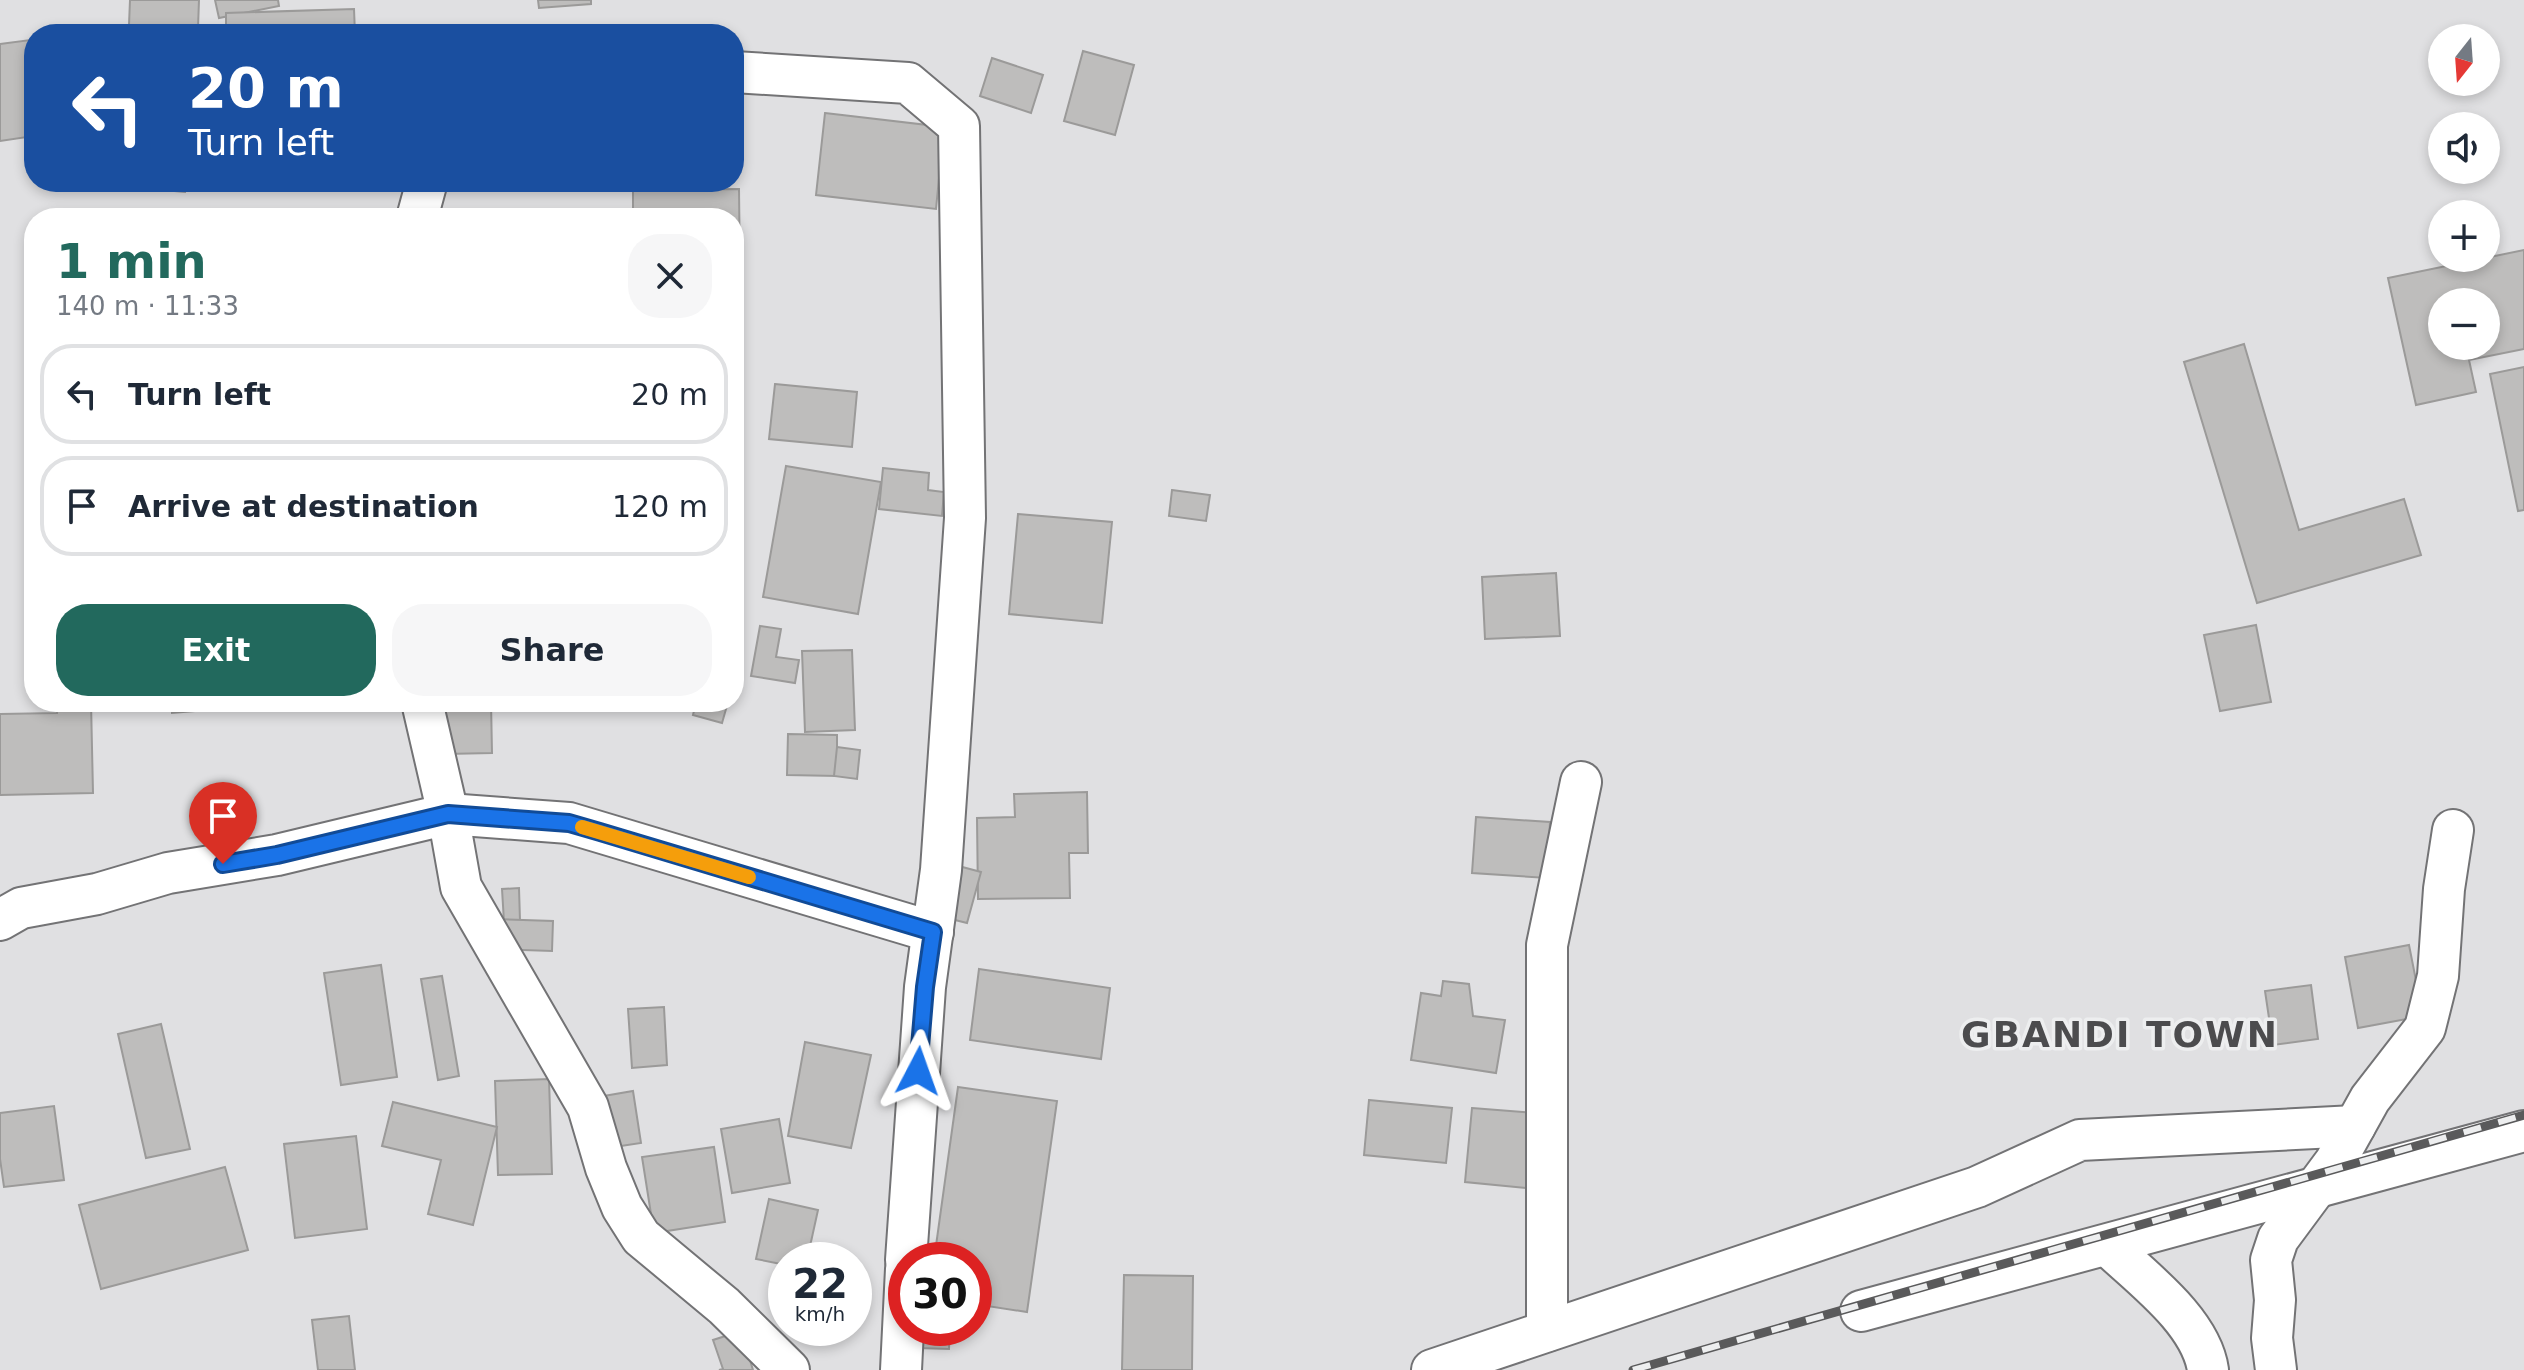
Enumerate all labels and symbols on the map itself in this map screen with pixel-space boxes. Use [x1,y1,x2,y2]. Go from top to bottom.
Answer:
north arrow [2428,24,2500,96]
pin [189,782,257,864]
district label: GBANDI TOWN [1961,1014,2279,1055]
position arrow [876,1029,960,1113]
speed limit sign: 30 [888,1242,992,1346]

